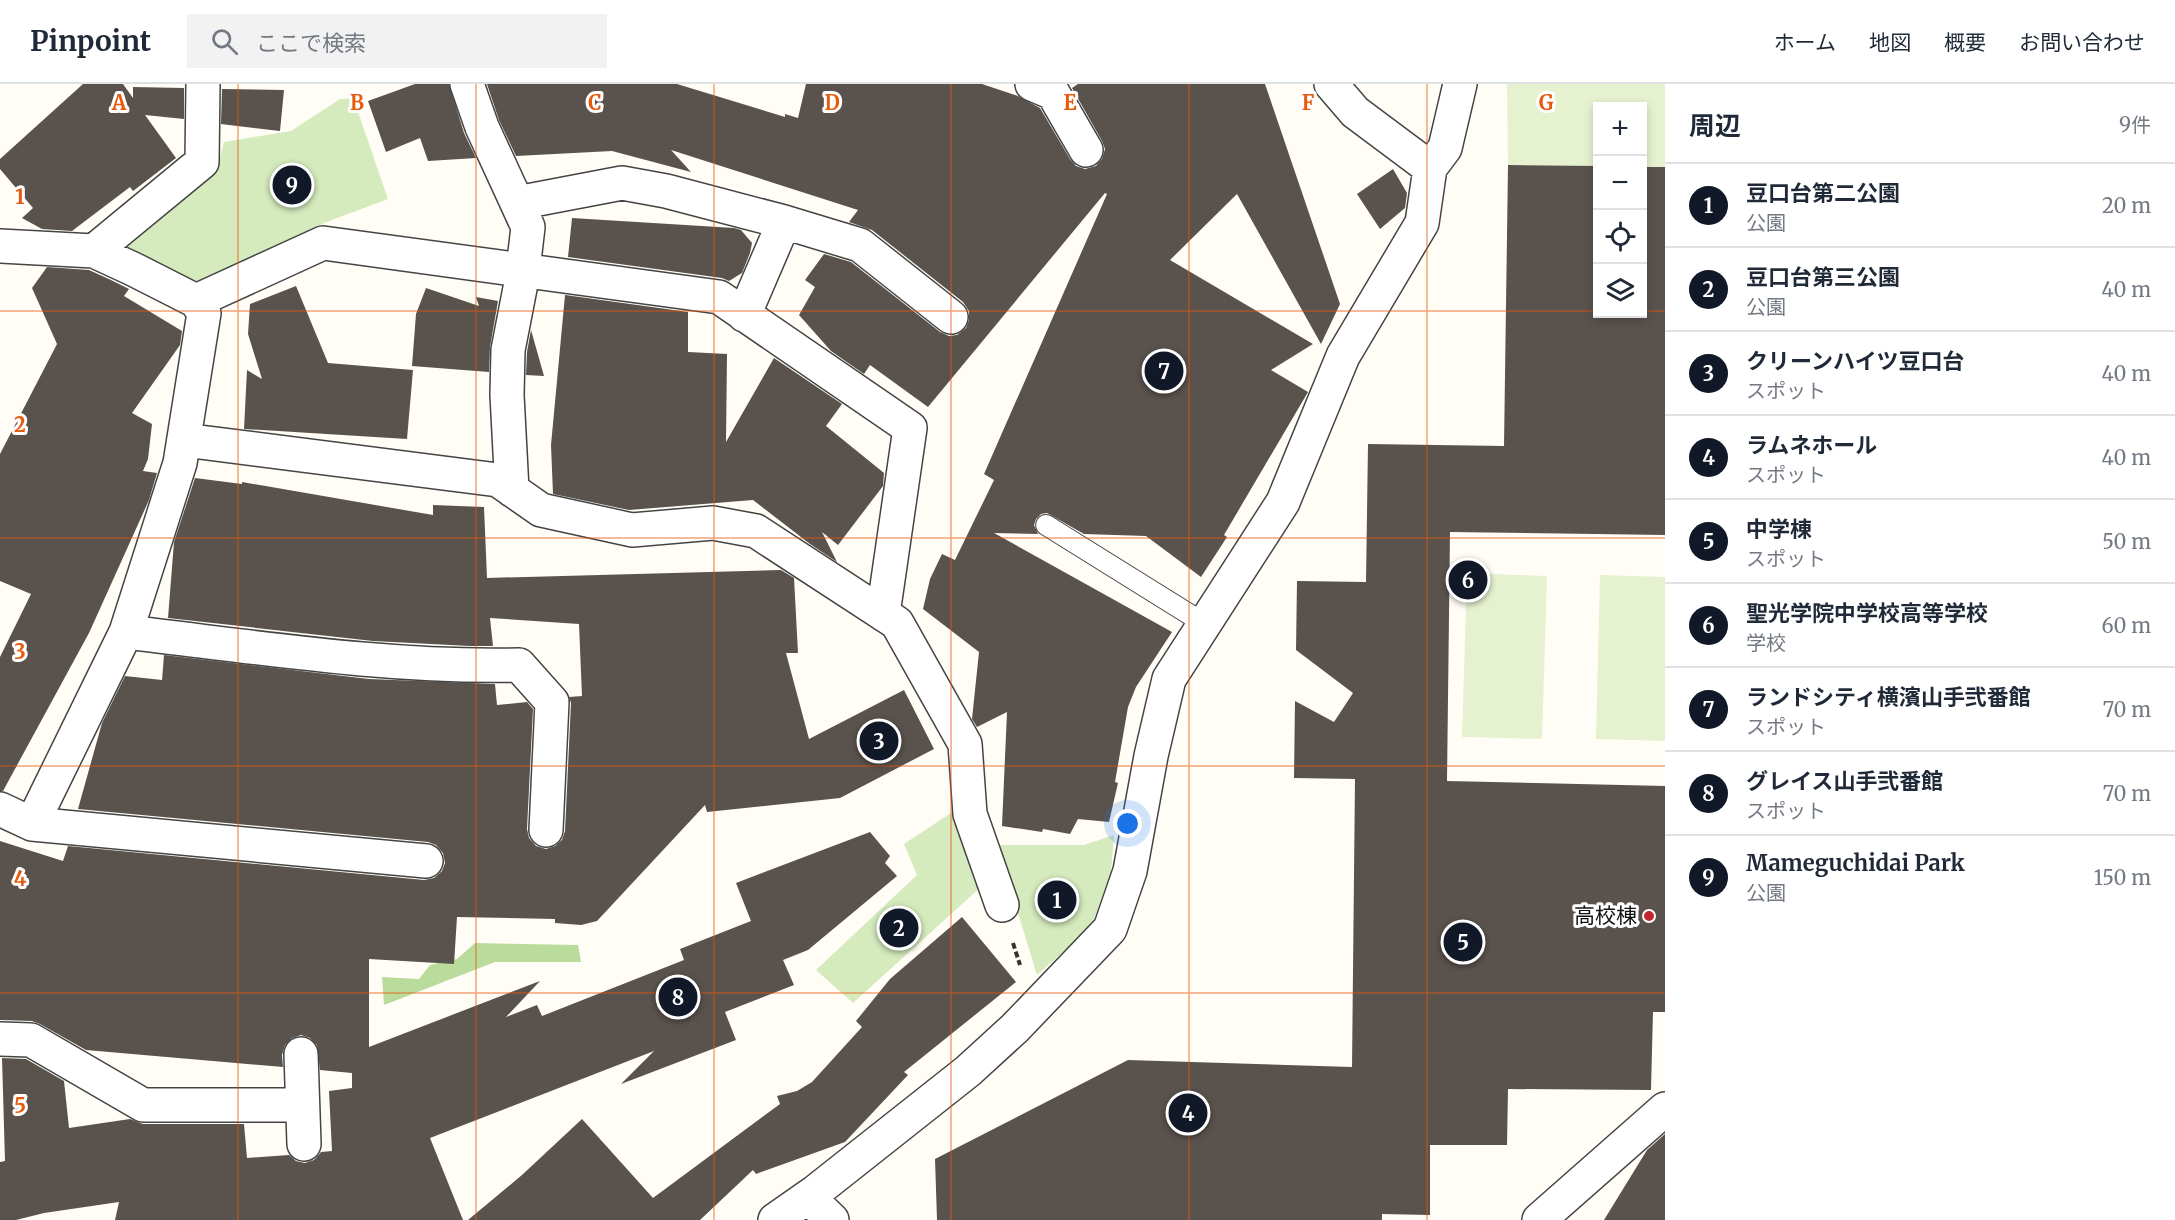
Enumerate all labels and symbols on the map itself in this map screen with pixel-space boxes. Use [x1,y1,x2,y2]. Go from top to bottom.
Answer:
text: A [111,90,127,115]
text: B [350,90,364,115]
text: C [588,90,602,115]
text: D [824,90,840,115]
text: E [1063,90,1077,115]
text: F [1302,90,1315,115]
text: G [1539,90,1554,115]
pin: 9 [272,162,312,208]
text: 1 [15,184,25,209]
pin: 7 [1144,348,1184,394]
text: 2 [14,412,26,437]
pin: 6 [1448,558,1488,602]
text: 3 [14,639,26,664]
pin: 3 [860,718,898,764]
your location [1113,809,1142,838]
text: 4 [14,866,27,891]
pin: 1 [1038,878,1076,922]
place label: 高校棟 [1574,902,1637,929]
pin: 2 [880,906,918,950]
marker: 高校棟 [1642,909,1656,923]
pin: 5 [1444,920,1482,964]
pin: 8 [658,974,698,1020]
pin: 4 [1168,1090,1208,1136]
text: 5 [14,1093,26,1118]

